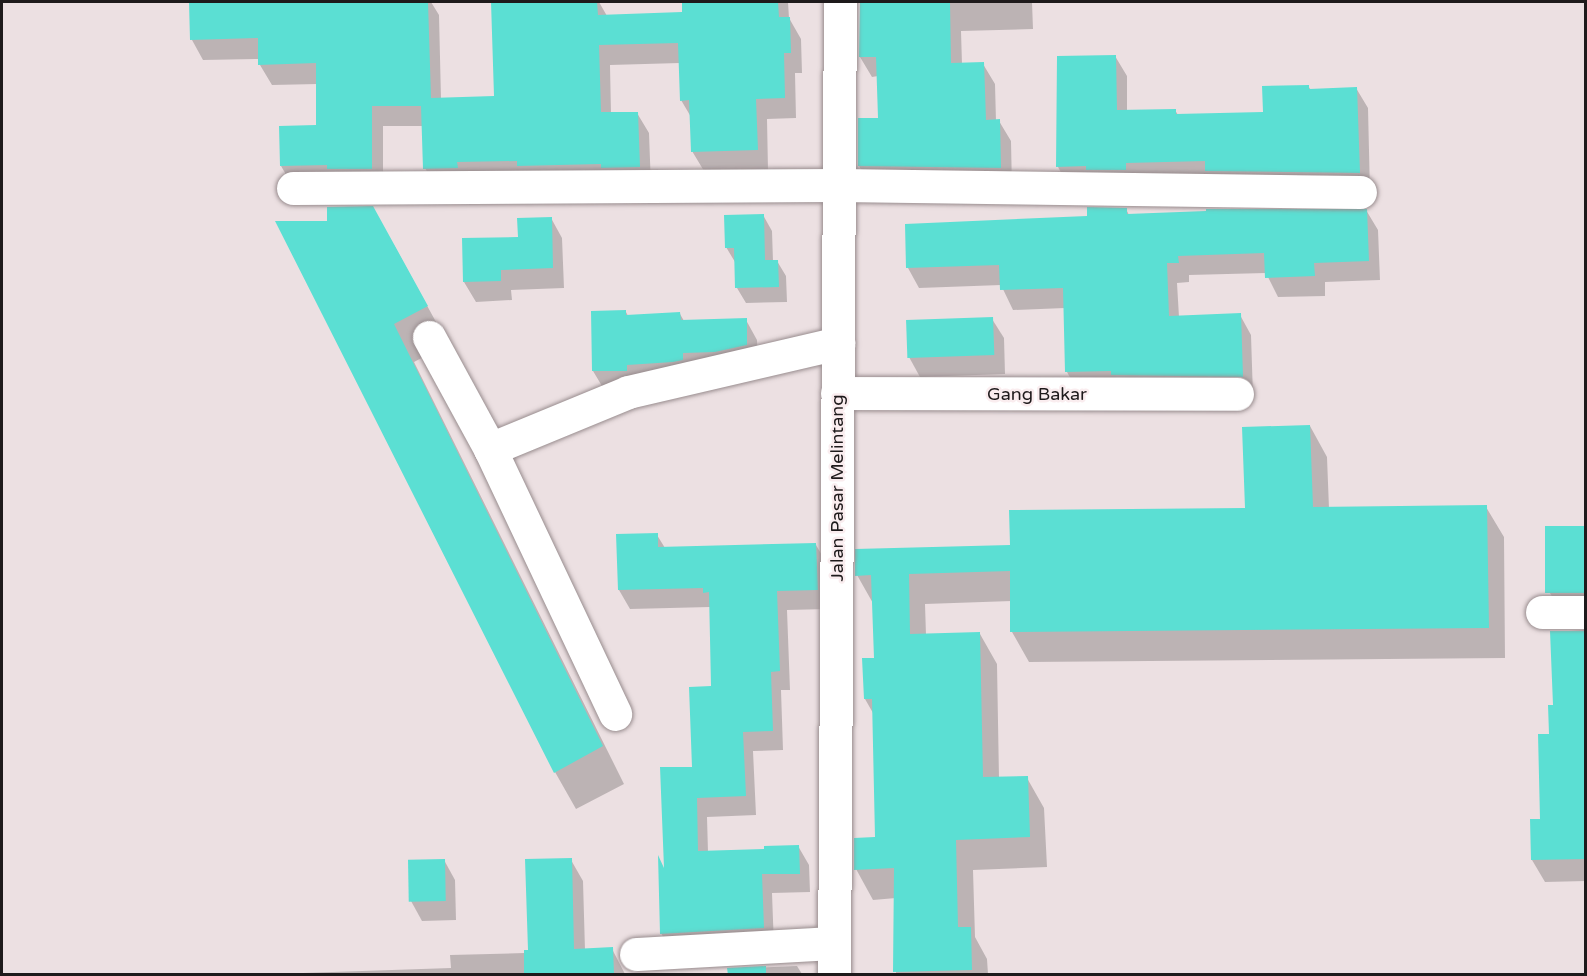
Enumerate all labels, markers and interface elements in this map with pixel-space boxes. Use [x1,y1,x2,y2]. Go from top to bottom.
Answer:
street label: Gang Bakar [987,383,1087,405]
street label: Jalan Pasar Melintang [826,394,848,582]

